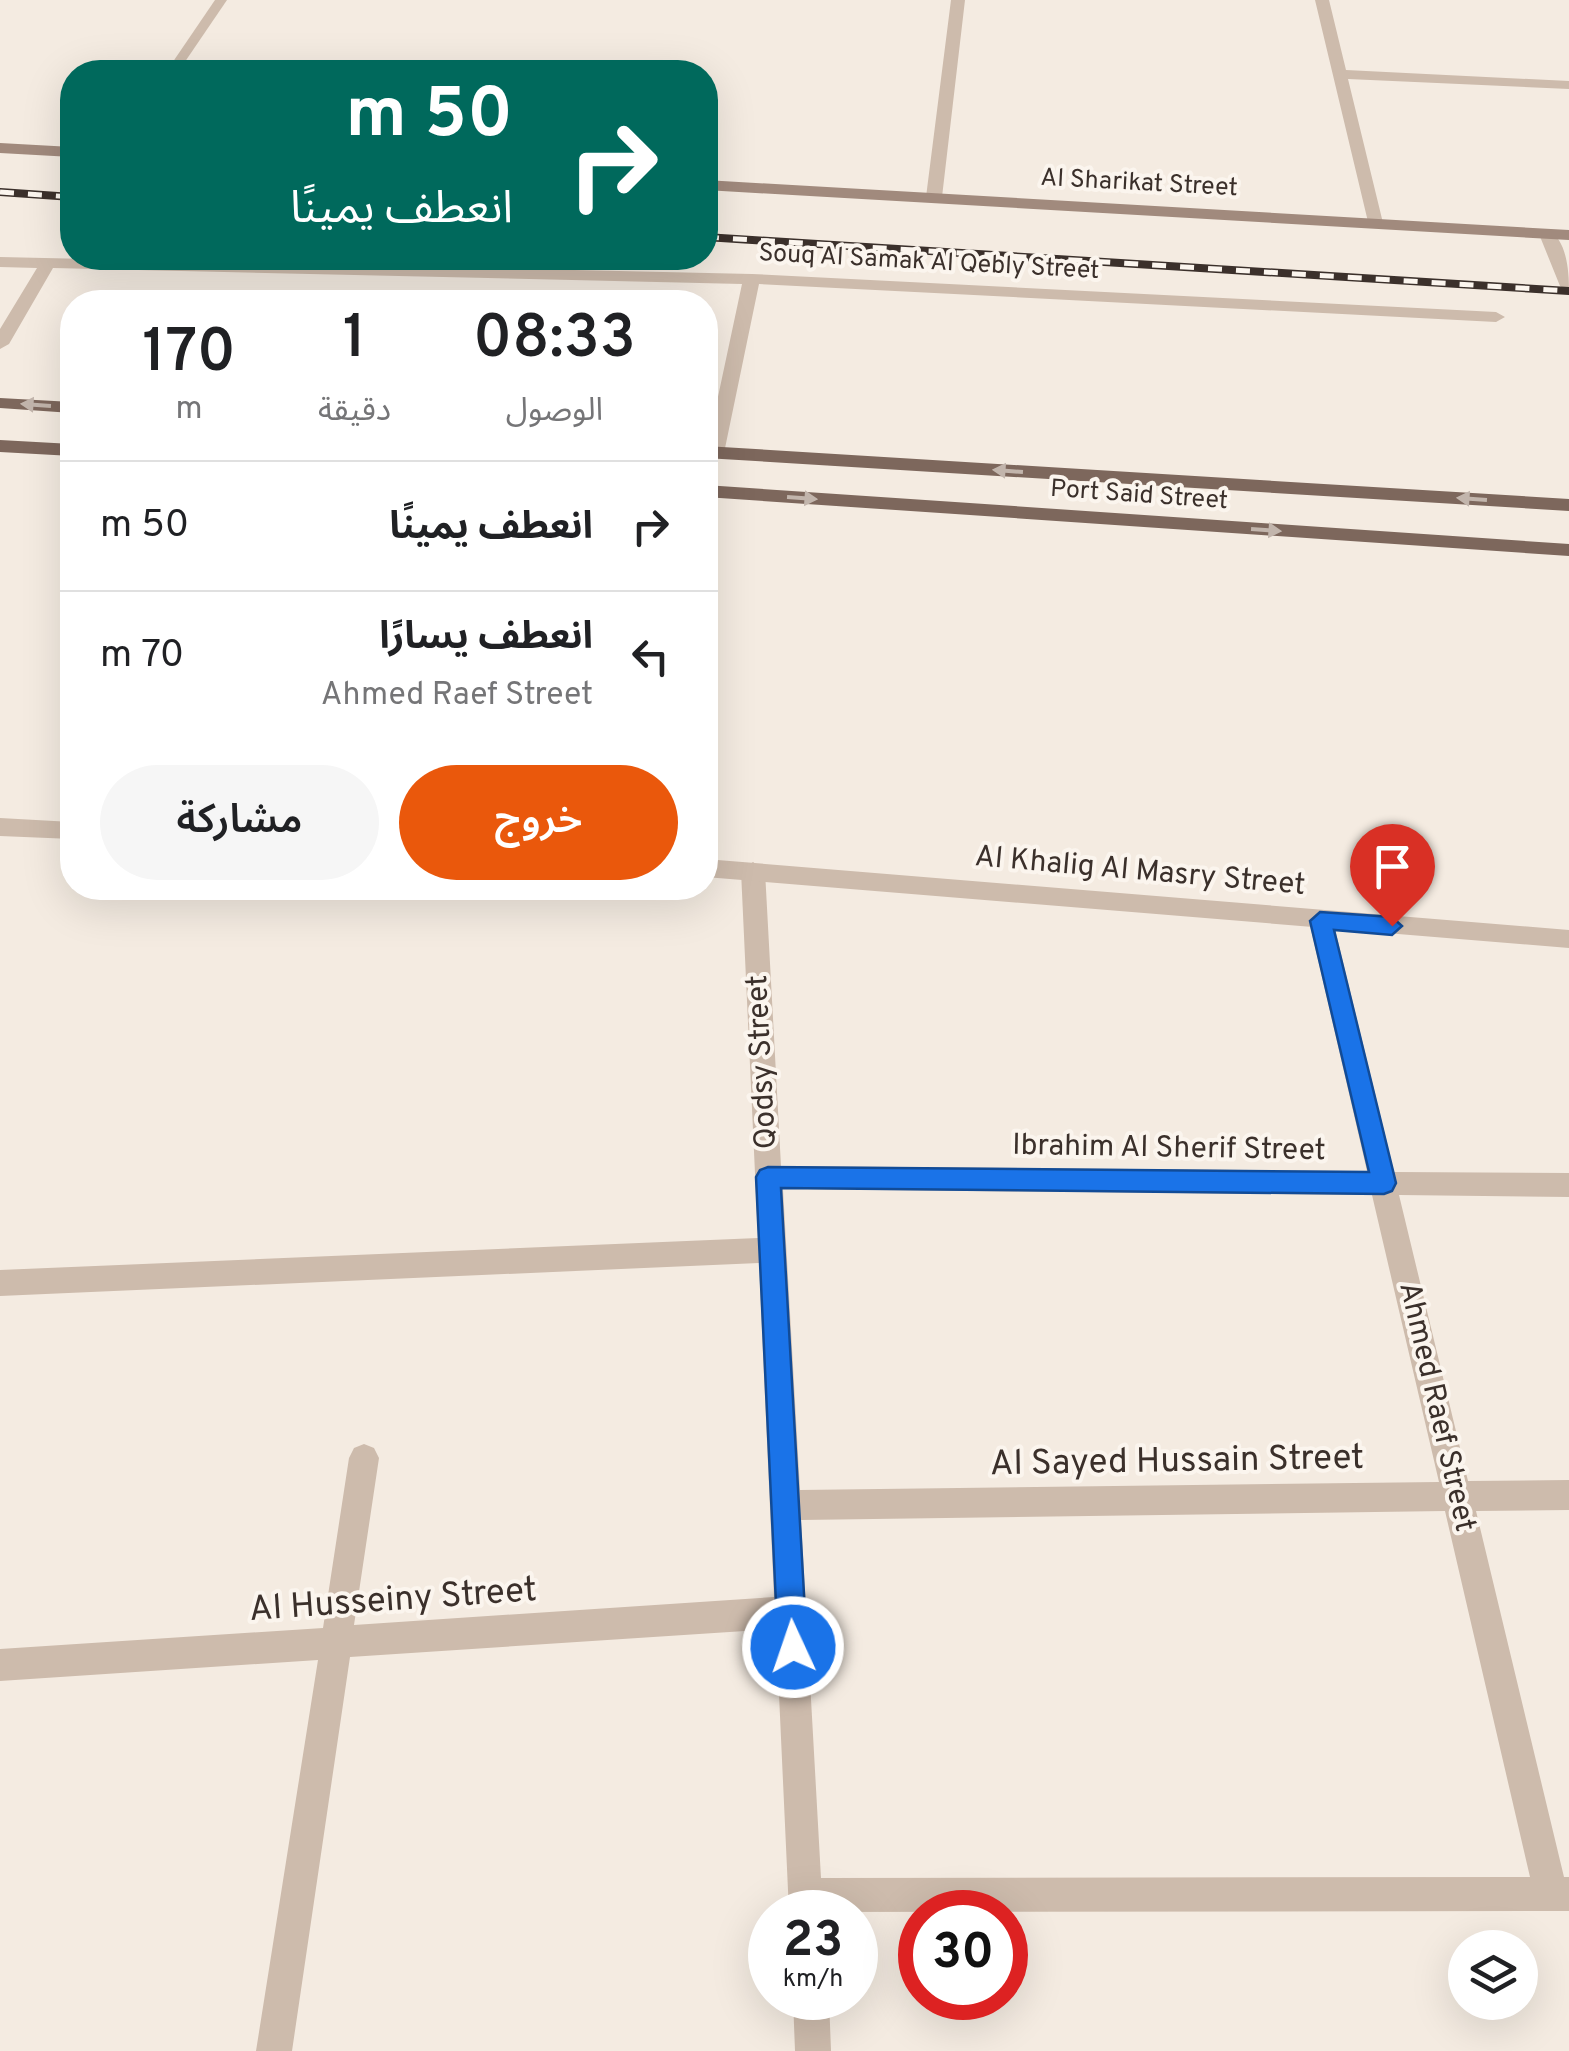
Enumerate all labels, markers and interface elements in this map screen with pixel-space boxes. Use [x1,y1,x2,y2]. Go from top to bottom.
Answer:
text: 50 m [346,73,513,162]
icon: right [548,100,678,230]
street label: Al Sharikat Street [1040,163,1238,205]
text: انعطف يمينًا [290,182,513,239]
street label: Souq Al Samak Al Qebly Street [758,238,1100,288]
text: 1 [343,303,366,379]
text: 08:33 [473,303,636,379]
text: 170 [142,317,236,393]
text: m [176,390,203,430]
text: دقيقة [318,392,391,432]
text: الوصول [506,392,603,432]
one-way arrow [20,397,52,413]
one-way arrow [991,462,1023,478]
street label: Port Said Street [1049,474,1229,518]
one-way arrow [787,490,819,506]
one-way arrow [1455,491,1487,507]
icon: right [623,499,678,554]
text: 50 m [100,502,189,551]
text: انعطف يمينًا [389,504,593,553]
one-way arrow [1251,522,1283,538]
text: انعطف يسارًا [379,614,593,663]
icon: left [623,629,678,684]
text: 70 m [100,632,184,681]
text: Ahmed Raef Street [321,676,593,716]
button: مشاركة [100,765,379,880]
button: خروج [399,765,678,880]
pin [1350,824,1435,927]
street label: Al Khalig Al Masry Street [973,839,1307,905]
icon: arrive [1365,839,1420,894]
street label: Qodsy Street [740,974,786,1150]
street label: Ibrahim Al Sherif Street [1012,1128,1326,1170]
street label: Ahmed Raef Street [1389,1279,1483,1535]
street label: Al Sayed Hussain Street [989,1437,1365,1487]
street label: Al Husseiny Street [248,1569,538,1633]
position arrow [741,1595,845,1699]
speed limit sign: 30 [898,1890,1028,2020]
text: 23 [783,1911,843,1974]
map controls [1448,1930,1538,2020]
button: layers [1448,1930,1538,2020]
text: km/h [783,1964,843,1996]

